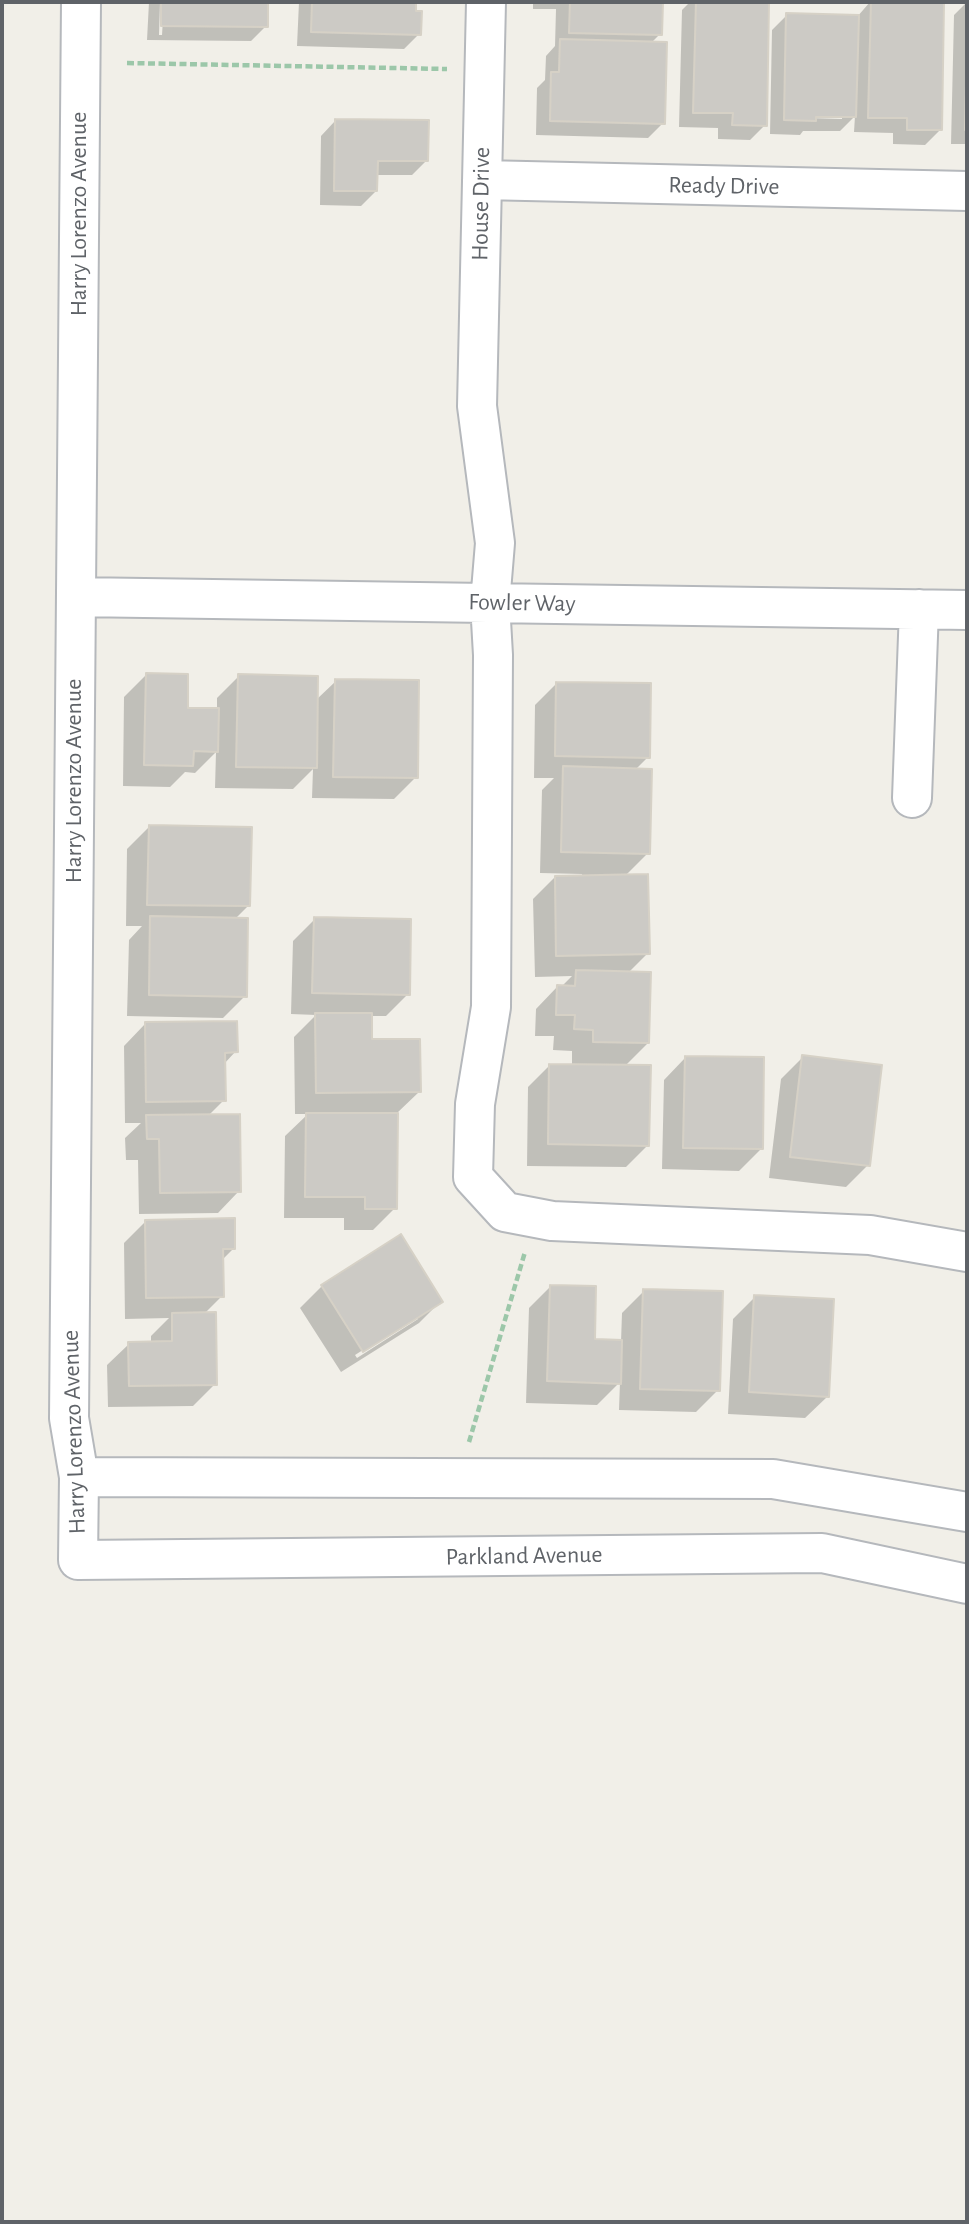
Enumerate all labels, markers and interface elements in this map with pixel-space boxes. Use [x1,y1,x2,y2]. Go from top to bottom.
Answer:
street label: Harry Lorenzo Avenue [65,112,93,316]
street label: House Drive [466,147,496,261]
street label: Ready Drive [668,171,780,201]
street label: Fowler Way [468,588,576,618]
street label: Harry Lorenzo Avenue [60,679,88,883]
street label: Harry Lorenzo Avenue [56,1329,92,1535]
street label: Parkland Avenue [445,1540,603,1572]

